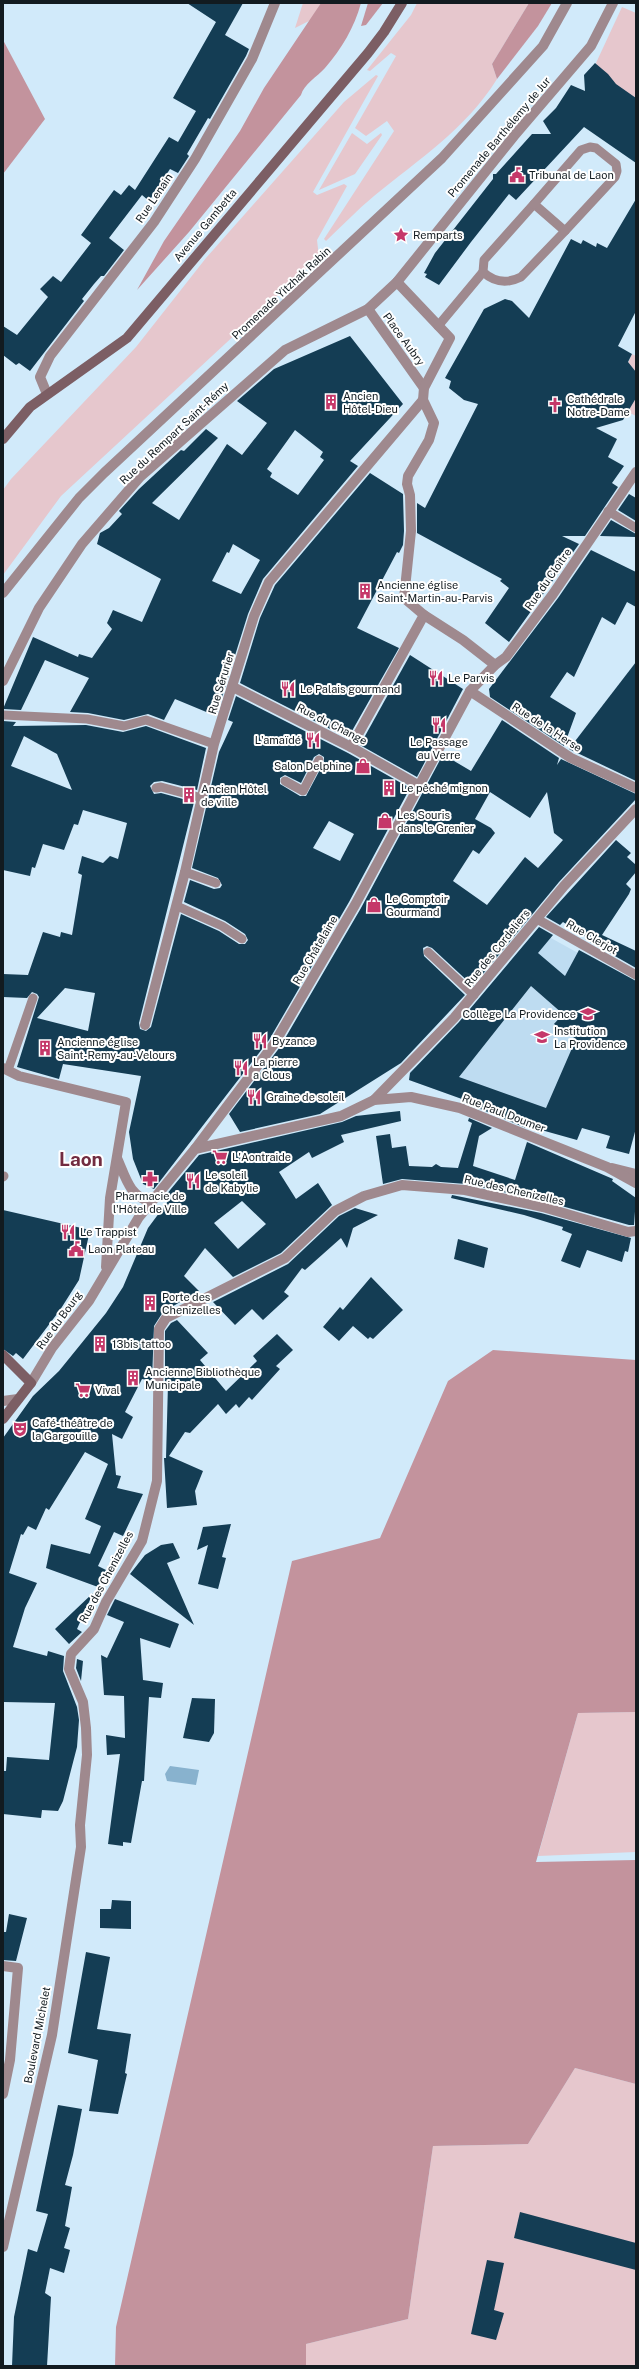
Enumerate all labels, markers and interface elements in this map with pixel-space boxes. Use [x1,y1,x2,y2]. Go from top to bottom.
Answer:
street label: Promenade Barthélemy de Jur [445,75,553,199]
public building icon: Tribunal de Laon [508,166,526,184]
place label: Tribunal de Laon [529,169,614,181]
street label: Rue Lenain [133,171,175,225]
street label: Avenue Gambetta [171,186,239,264]
place icon: Remparts [392,226,410,244]
place label: Remparts [413,229,463,241]
street label: Promenade Yitzhak Rabin [229,244,333,342]
street label: Place Aubry [381,310,427,368]
street label: Rue du Rempart Saint-Rémy [117,379,231,486]
place label: Ancien Hôtel-Dieu [343,390,398,415]
building icon: Ancien Hôtel-Dieu [322,393,340,411]
place label: Cathédrale Notre-Dame [567,393,630,418]
church icon: Cathédrale Notre-Dame [546,396,564,414]
street label: Rue du Cloître [522,546,574,612]
place label: Ancienne église Saint-Martin-au-Parvis [377,579,493,604]
building icon: Ancienne église Saint-Martin-au-Parvis [356,582,374,600]
street label: Rue Sérurier [206,650,236,716]
restaurant icon: Le Parvis [427,669,445,687]
place label: Le Parvis [448,672,495,684]
restaurant icon: Le Palais gourmand [279,680,297,698]
place label: Le Palais gourmand [300,683,400,695]
street label: Rue de la Herse [510,700,584,754]
street label: Rue du Change [295,701,369,747]
restaurant icon: Le Passage au Verre [430,716,448,734]
restaurant icon: L'amaïdé [304,731,322,749]
place label: L'amaïdé [255,734,301,746]
place label: Le Passage au Verre [410,736,468,761]
shop icon: Salon Delphine [354,757,372,775]
place label: Salon Delphine [274,760,351,772]
building icon: Le pêché mignon [380,779,398,797]
place label: Le pêché mignon [401,782,488,794]
place label: Ancien Hôtel de ville [201,783,267,808]
building icon: Ancien Hôtel de ville [180,786,198,804]
place label: Les Souris dans le Grenier [397,809,474,834]
shop icon: Les Souris dans le Grenier [376,812,394,830]
place label: Le Comptoir Gourmand [386,893,448,918]
shop icon: Le Comptoir Gourmand [365,896,383,914]
street label: Rue des Cordeliers [462,906,532,989]
street label: Rue Châtelaine [290,913,340,987]
street label: Rue Clerjot [564,918,620,956]
school or university icon: Collège La Providence [579,1005,597,1023]
place label: Collège La Providence [462,1008,576,1020]
place label: Institution La Providence [554,1025,626,1050]
school or university icon: Institution La Providence [533,1028,551,1046]
restaurant icon: Byzance [251,1032,269,1050]
place label: Byzance [272,1035,315,1047]
place label: Ancienne église Saint-Remy-au-Velours [57,1036,175,1061]
building icon: Ancienne église Saint-Remy-au-Velours [36,1039,54,1057]
place label: La pierre a Clous [253,1056,298,1081]
restaurant icon: La pierre a Clous [232,1059,250,1077]
restaurant icon: Graine de soleil [245,1088,263,1106]
place label: Graine de soleil [266,1091,345,1103]
street label: Rue Paul Doumer [461,1092,547,1134]
district label: Laon [59,1148,103,1170]
supermarket icon: L'Aontraide [211,1148,229,1166]
place label: L'Aontraide [232,1151,291,1163]
place label: Le soleil de Kabylie [205,1169,259,1194]
pharmacy icon: Pharmacie de l'Hôtel de Ville [141,1170,159,1188]
restaurant icon: Le soleil de Kabylie [184,1172,202,1190]
street label: Rue des Chenizelles [463,1173,565,1207]
place label: Pharmacie de l'Hôtel de Ville [113,1190,187,1215]
restaurant icon: Le Trappist [59,1223,77,1241]
place label: Le Trappist [80,1226,137,1238]
public building icon: Laon Plateau [67,1240,85,1258]
place label: Laon Plateau [88,1243,154,1255]
street label: Rue du Bourg [34,1288,84,1351]
place label: Porte des Chenizelles [162,1291,221,1316]
building icon: Porte des Chenizelles [141,1294,159,1312]
building icon: 13bis tattoo [91,1335,109,1353]
place label: 13bis tattoo [112,1338,171,1350]
place label: Ancienne Bibliothèque Municipale [145,1366,260,1391]
building icon: Ancienne Bibliothèque Municipale [124,1369,142,1387]
supermarket icon: Vival [74,1381,92,1399]
place label: Vival [95,1384,120,1396]
place label: Café-théâtre de la Gargouille [32,1417,113,1442]
theatre icon: Café-théâtre de la Gargouille [11,1420,29,1438]
street label: Rue des Chenizelles [77,1529,135,1625]
street label: Boulevard Michelet [22,1986,52,2084]

